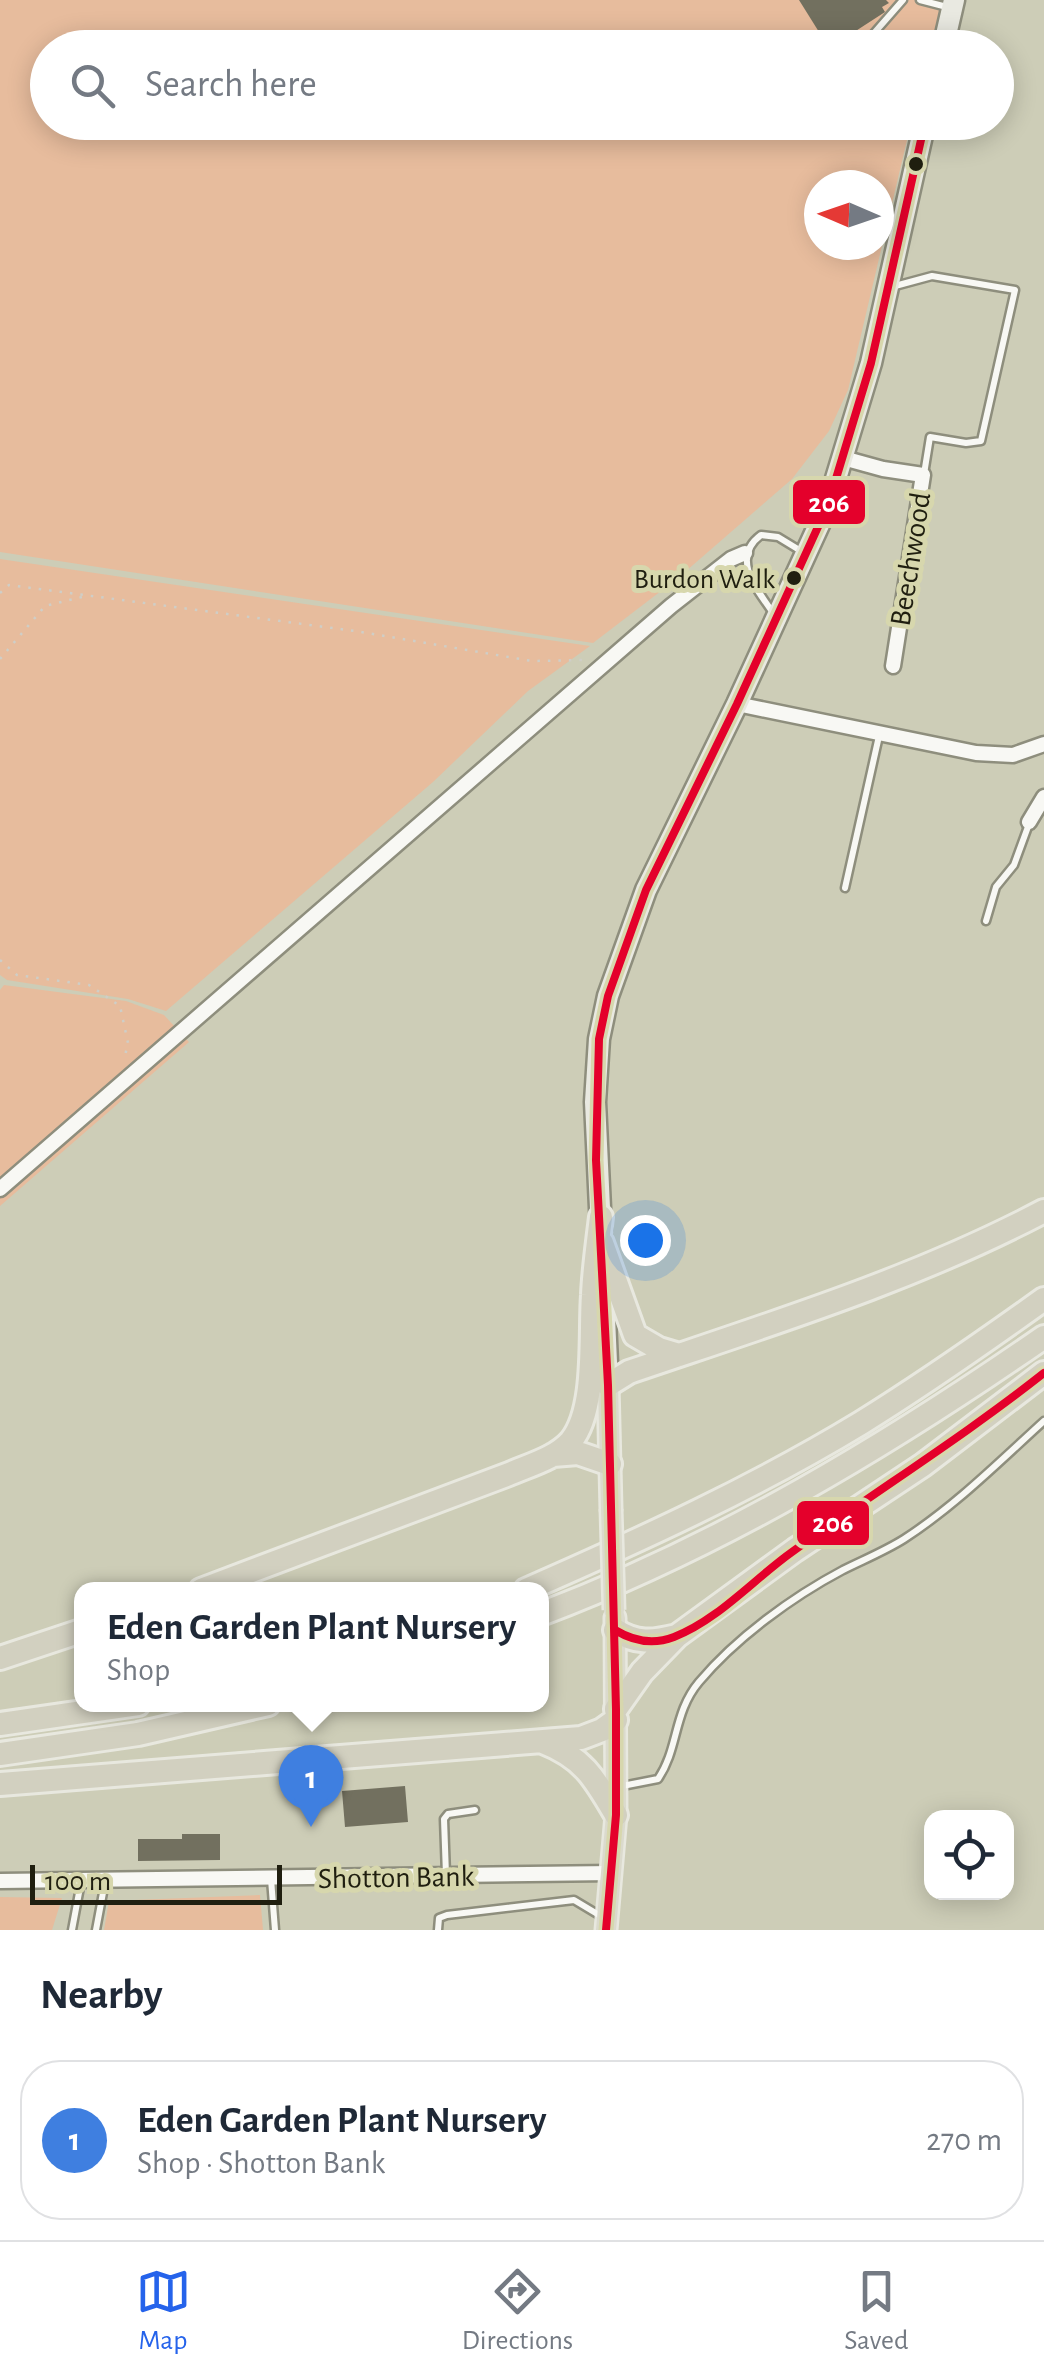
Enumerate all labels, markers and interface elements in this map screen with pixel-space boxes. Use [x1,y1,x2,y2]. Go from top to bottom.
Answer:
search box [30,30,1014,140]
icon: search [65,58,120,113]
text: Search here [145,66,317,104]
unlabelled marker [906,154,926,174]
north arrow [804,170,894,260]
line badge: 206 [791,478,867,526]
text: 206 [808,490,850,518]
street label: Beechwood [886,490,936,628]
place label: Burdon Walk [634,566,775,594]
marker: Burdon Walk [784,568,804,588]
your location [620,1215,671,1266]
line badge: 206 [795,1499,871,1547]
text: 206 [812,1510,854,1538]
popup [74,1582,549,1712]
text: Eden Garden Plant Nursery [107,1609,516,1647]
text: Shop [107,1654,170,1686]
pin: 1 [278,1744,344,1827]
map controls [924,1810,1014,1900]
button: locate [924,1810,1014,1900]
scale bar [30,1860,282,1904]
street label: Shotton Bank [317,1862,475,1894]
text: 100 m [45,1868,111,1896]
text: Nearby [40,1974,163,2016]
text: Eden Garden Plant Nursery [137,2102,546,2140]
text: 1 [69,2124,80,2156]
text: 270 m [926,2124,1002,2156]
text: Shop · Shotton Bank [137,2147,385,2179]
tab: Map [136,2264,191,2358]
tab: Directions [462,2264,573,2358]
tab: Saved [844,2264,908,2358]

